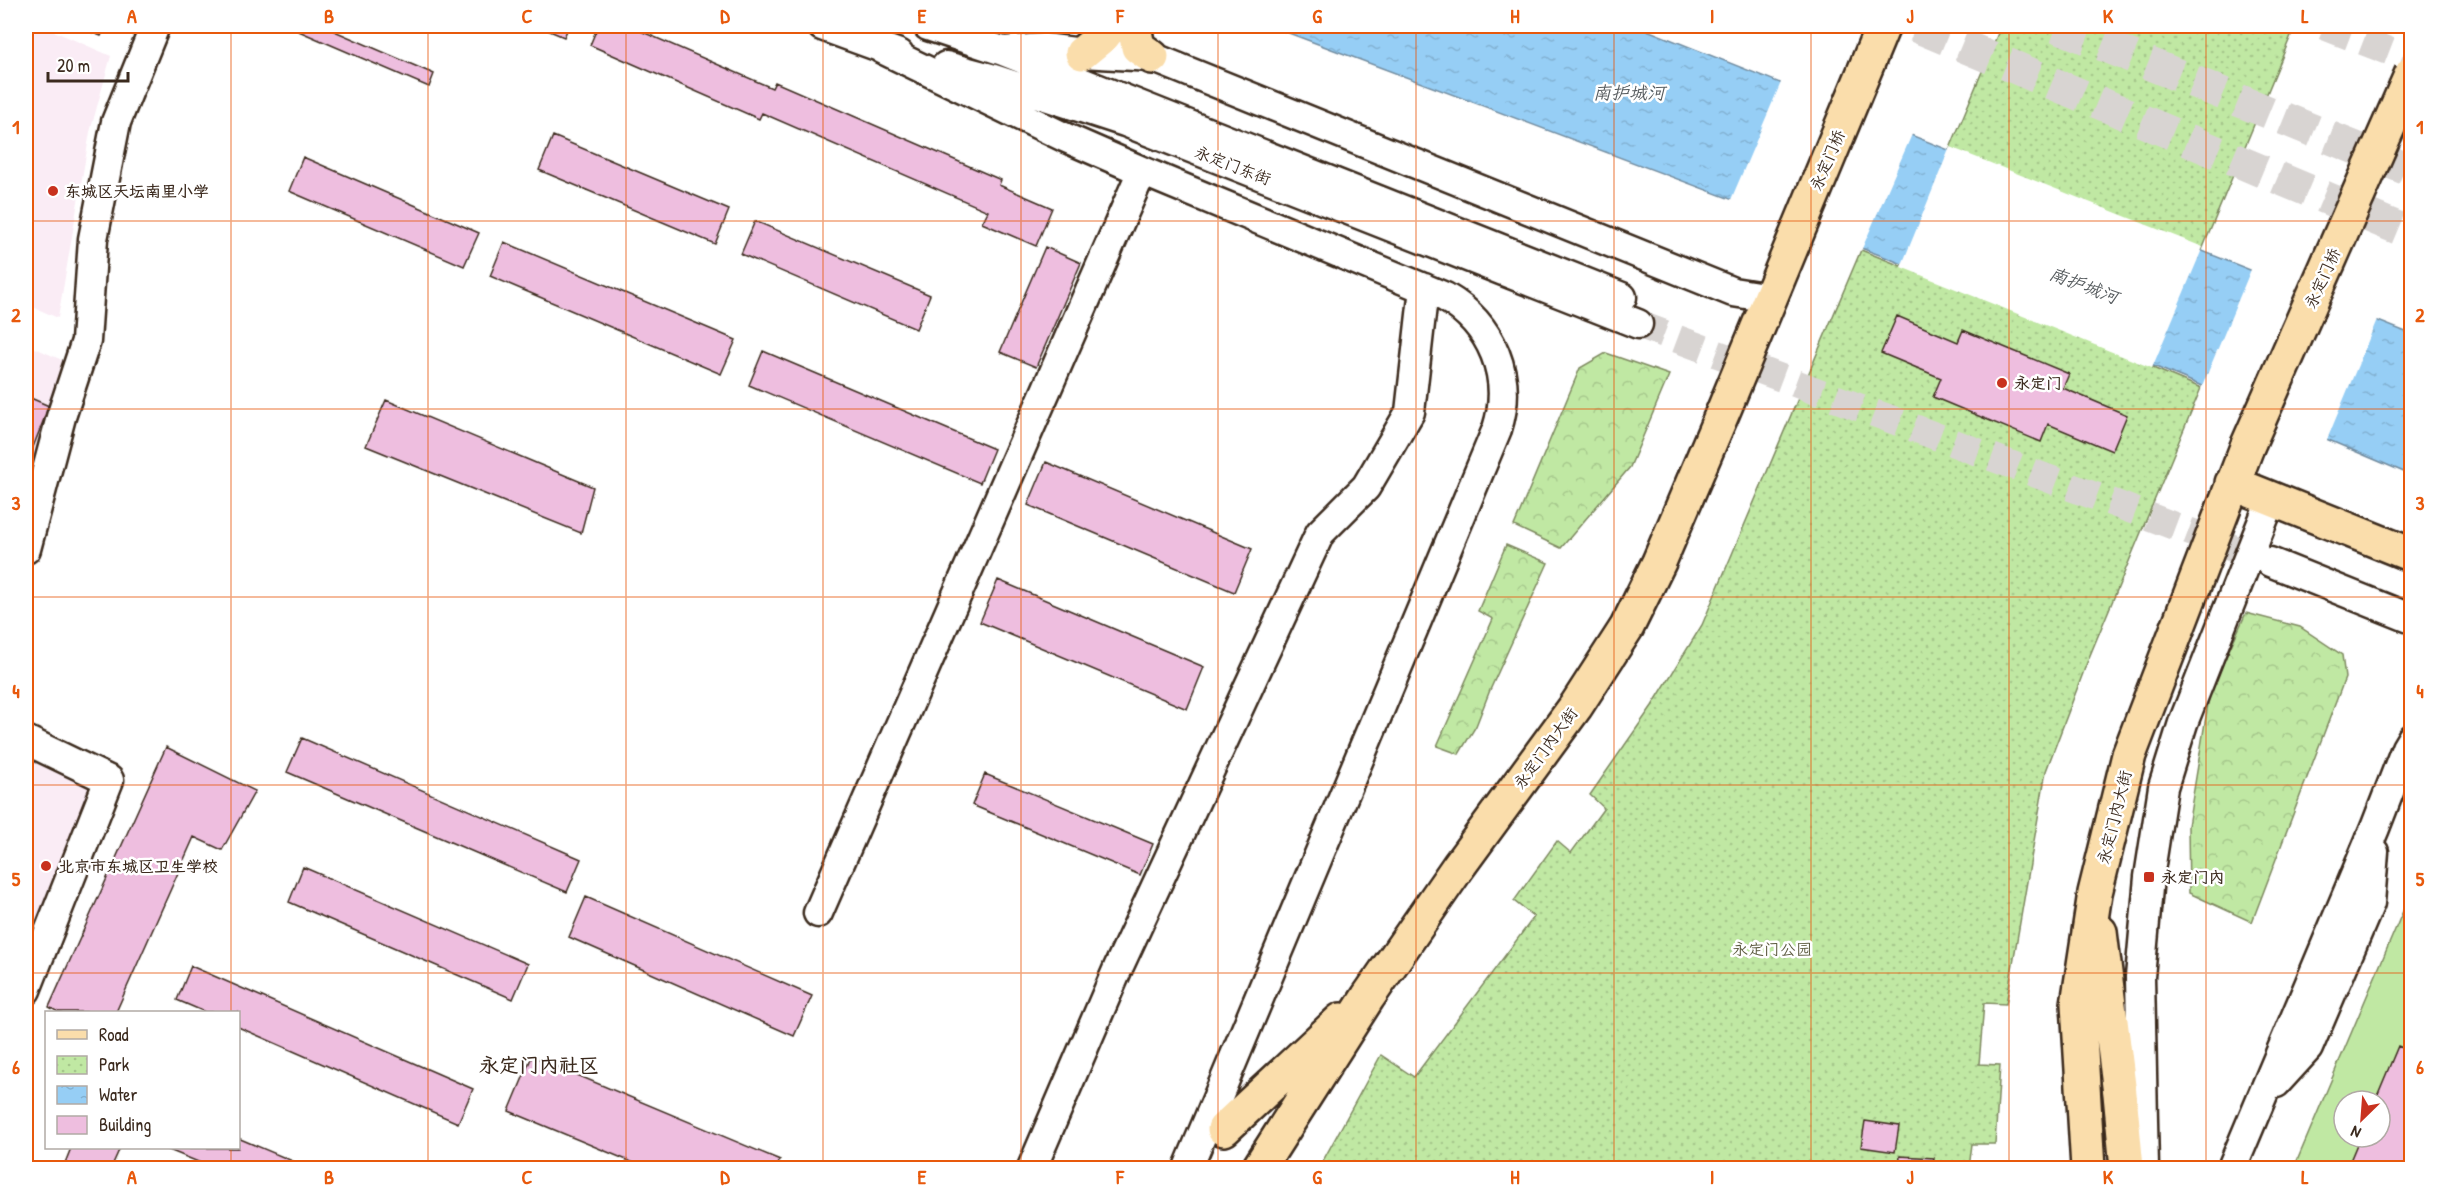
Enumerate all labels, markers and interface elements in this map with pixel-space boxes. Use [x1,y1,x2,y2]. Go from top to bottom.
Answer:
text: A [127,2,137,29]
text: B [324,2,334,29]
text: C [522,2,533,29]
text: D [720,2,730,29]
text: E [918,2,927,29]
text: F [1115,2,1125,29]
text: G [1312,2,1322,29]
text: H [1510,2,1520,29]
text: I [1710,2,1714,29]
text: J [1906,2,1914,29]
text: K [2103,2,2114,29]
text: L [2301,2,2309,29]
scale bar [48,45,128,83]
text: 20 m [57,53,90,78]
water label: 南护城河 [1593,80,1668,105]
text: 1 [12,113,20,140]
text: 1 [2416,113,2424,140]
street label: 永定门桥 [1804,126,1850,194]
street label: 永定门东街 [1192,140,1274,190]
place label: 东城区天坛南里小学 [65,180,209,202]
marker: 东城区天坛南里小学 [46,184,60,198]
street label: 永定门桥 [2299,244,2345,312]
water label: 南护城河 [2046,260,2125,311]
text: 2 [11,301,21,328]
text: 2 [2415,301,2425,328]
place label: 永定门 [2014,372,2062,394]
marker: 永定门 [1995,376,2009,390]
text: 3 [12,489,21,516]
text: 3 [2416,489,2425,516]
text: 4 [12,677,20,704]
text: 4 [2416,677,2424,704]
street label: 永定门内大街 [1508,703,1582,793]
street label: 永定门内大街 [2092,768,2136,866]
place label: 北京市东城区卫生学校 [58,855,218,877]
marker: 北京市东城区卫生学校 [39,859,53,873]
text: 5 [12,865,21,892]
text: 5 [2416,865,2425,892]
place label: 永定门内 [2161,866,2225,888]
marker: 永定门内 [2142,870,2156,884]
park label: 永定门公园 [1732,938,1812,960]
legend [45,1011,240,1149]
text: Road [99,1022,129,1047]
district label: 永定门内社区 [479,1051,599,1078]
text: Park [99,1052,130,1077]
text: 6 [12,1053,20,1080]
text: 6 [2416,1053,2424,1080]
text: Water [99,1082,137,1107]
north arrow [2332,1089,2392,1149]
text: Building [99,1112,151,1137]
text: N [2347,1121,2364,1144]
text: A [127,1163,137,1190]
text: B [324,1163,334,1190]
text: C [522,1163,533,1190]
text: D [720,1163,730,1190]
text: E [918,1163,927,1190]
text: F [1115,1163,1125,1190]
text: G [1312,1163,1322,1190]
text: H [1510,1163,1520,1190]
text: I [1710,1163,1714,1190]
text: J [1906,1163,1914,1190]
text: K [2103,1163,2114,1190]
text: L [2301,1163,2309,1190]

